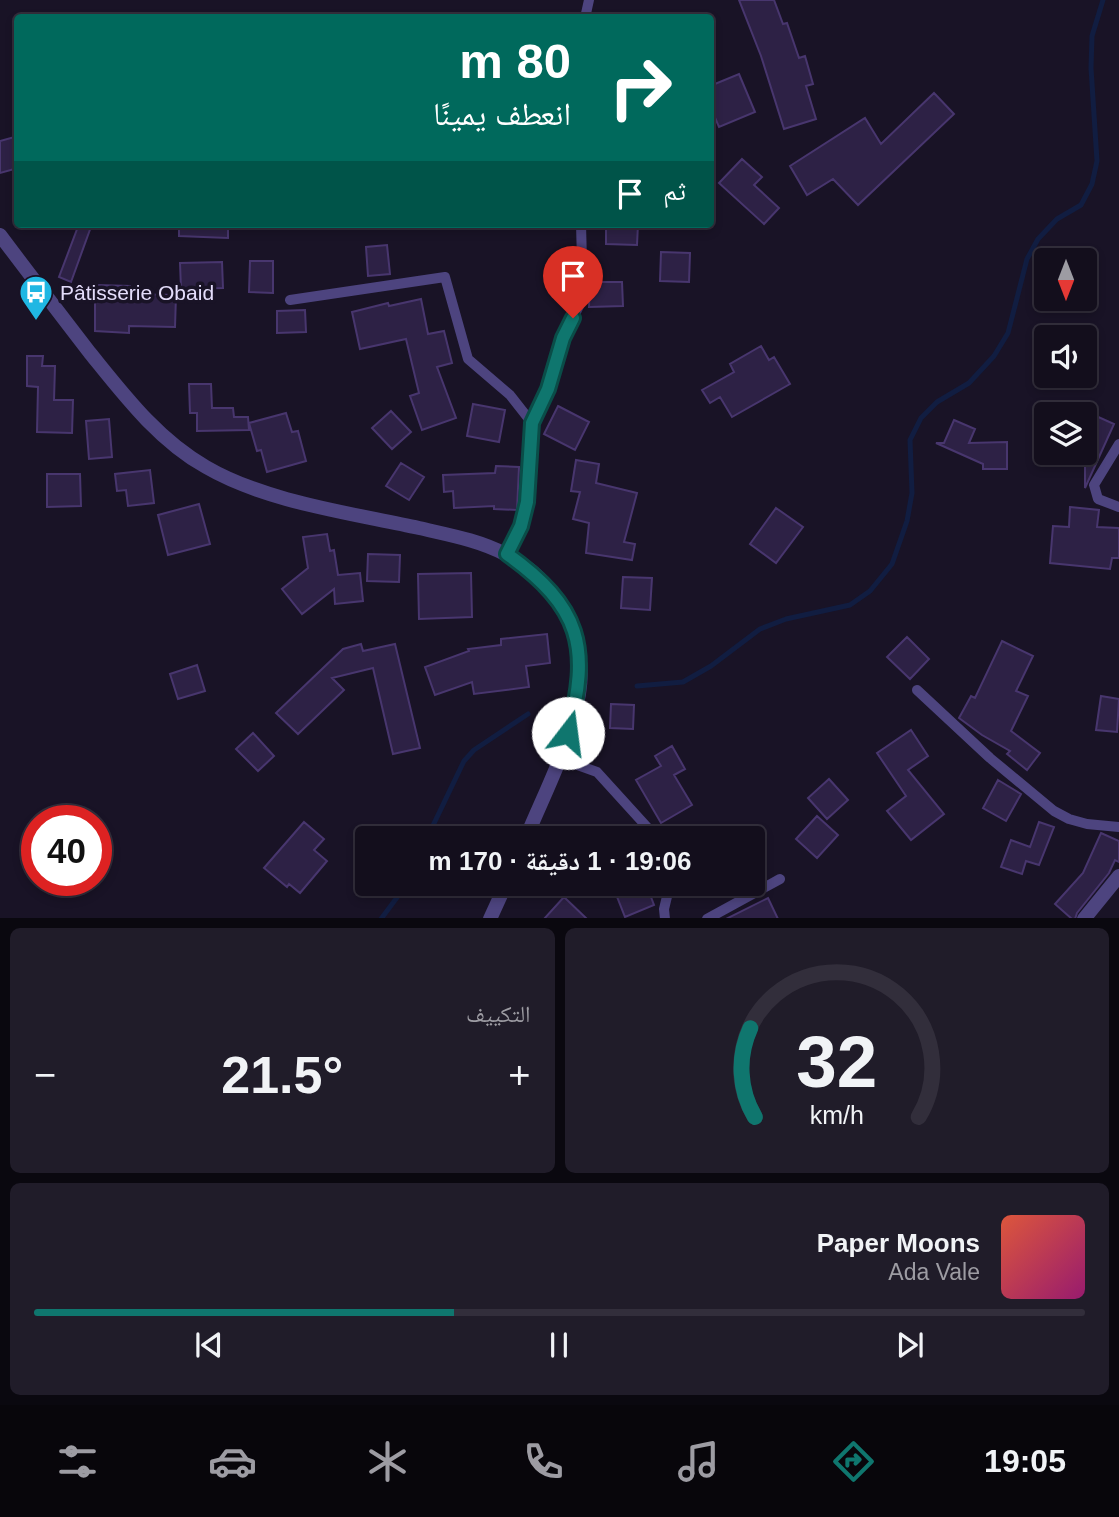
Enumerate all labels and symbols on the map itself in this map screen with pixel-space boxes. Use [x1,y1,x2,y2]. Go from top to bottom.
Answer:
pin [543,246,603,318]
north arrow [1034,248,1097,312]
bus stop icon: Pâtisserie Obaid [17,273,55,322]
place label: Pâtisserie Obaid [60,281,214,304]
position arrow [531,696,605,770]
speed limit sign: 40 [21,805,112,896]

